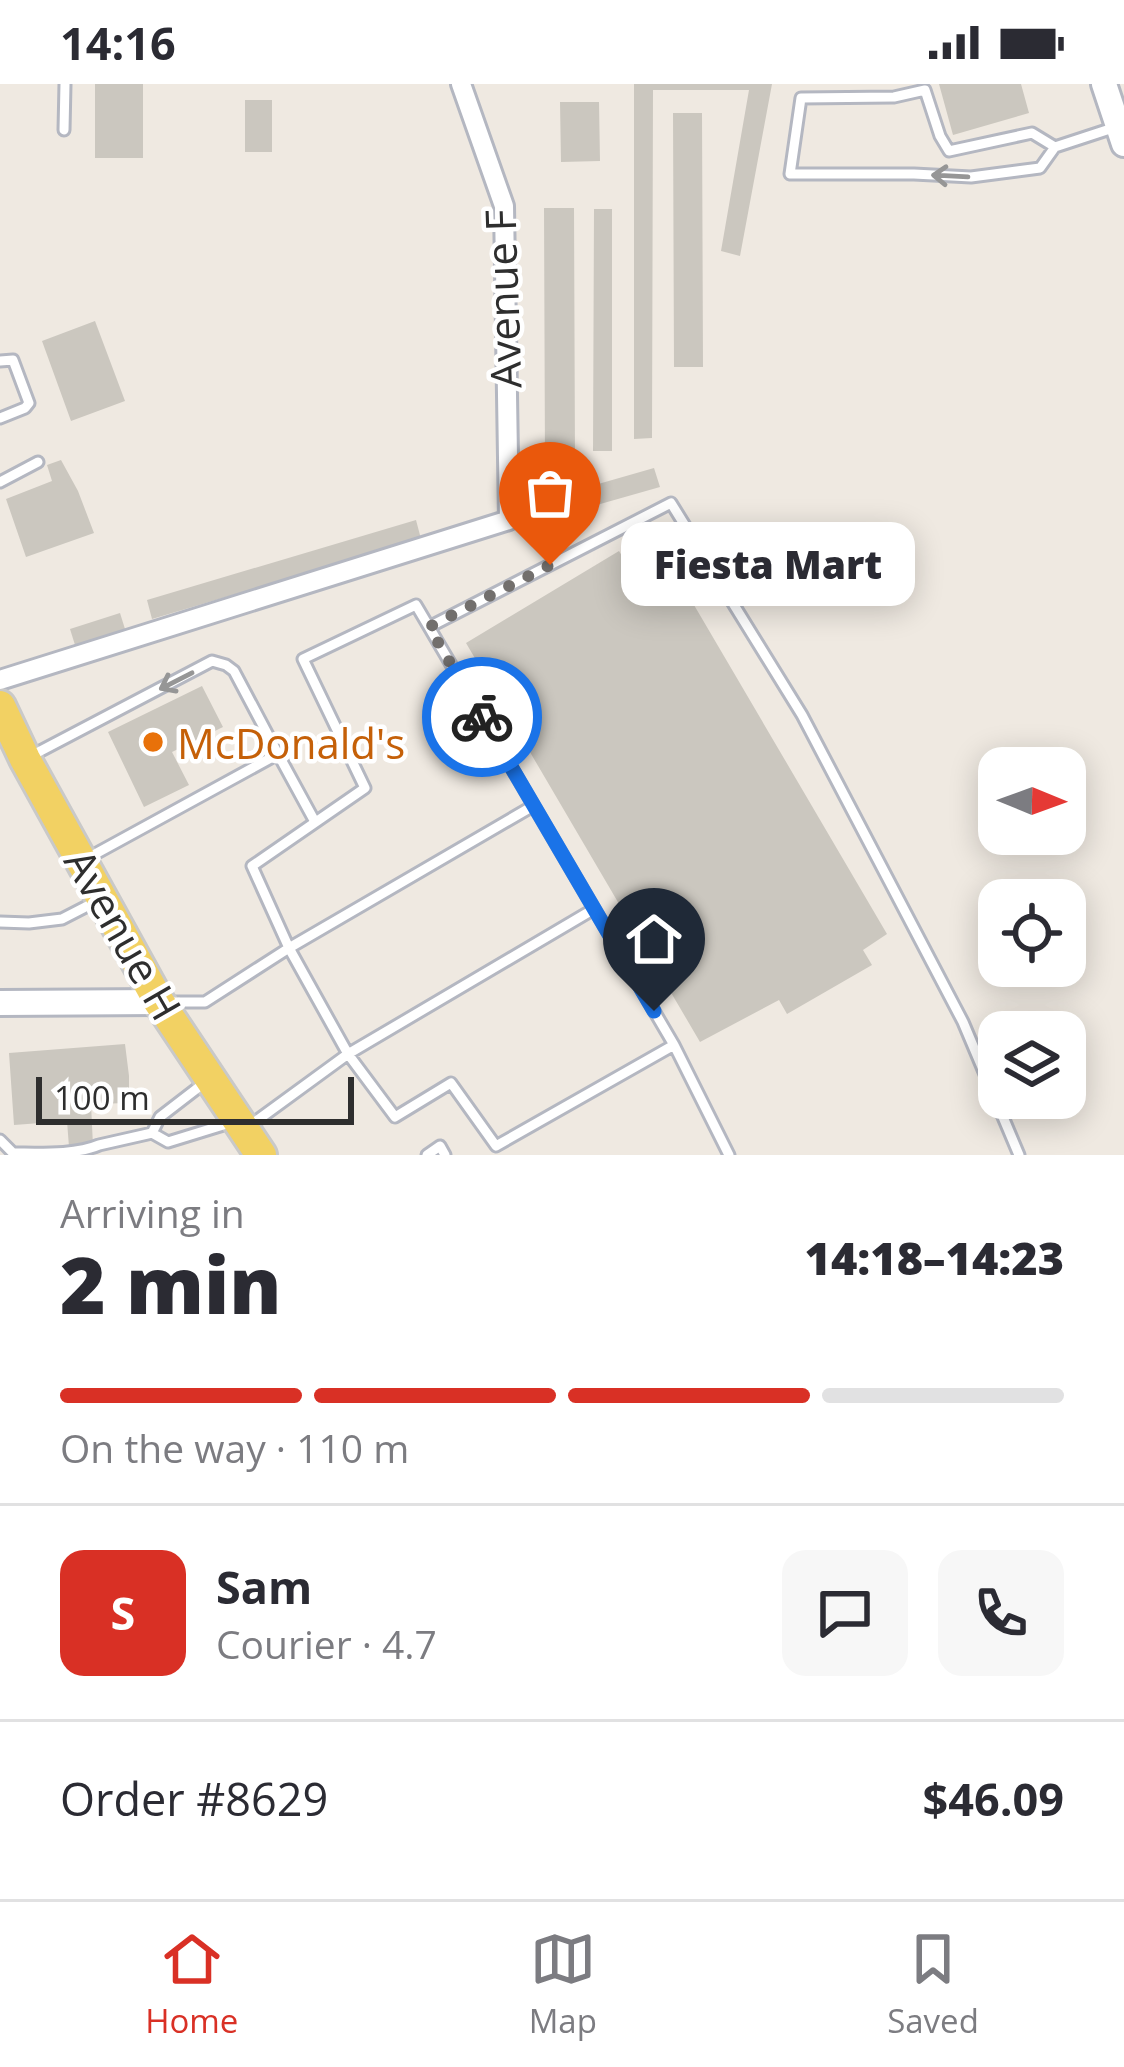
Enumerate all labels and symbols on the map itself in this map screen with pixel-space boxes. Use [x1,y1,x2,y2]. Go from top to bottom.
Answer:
one-way arrow [931,164,970,187]
street label: Avenue F [470,209,534,389]
pin [499,442,601,565]
callout: Fiesta Mart [622,523,916,607]
courier [422,657,542,777]
one-way arrow [158,670,194,693]
place label: McDonald's [177,714,405,771]
marker: McDonald's [140,729,166,755]
north arrow [978,747,1086,855]
street label: Avenue H [52,838,196,1030]
pin [603,888,705,1011]
scale bar [36,1071,354,1124]

